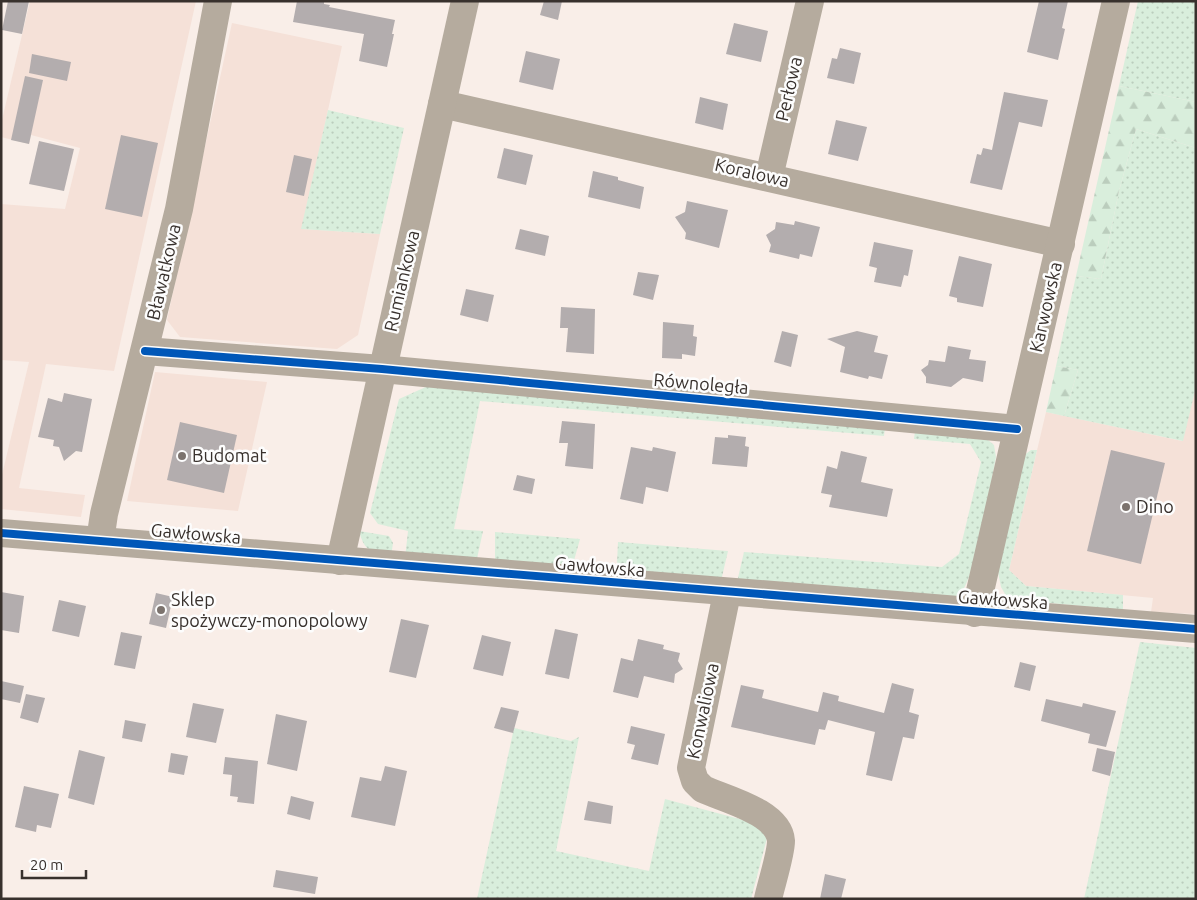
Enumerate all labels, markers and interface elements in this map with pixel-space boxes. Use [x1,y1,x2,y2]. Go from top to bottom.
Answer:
street label: Perłowa [771,55,805,123]
street label: Koralowa [713,154,791,190]
street label: Bławatkowa [142,222,184,322]
street label: Rumiankowa [380,228,422,333]
street label: Karwowska [1025,260,1065,354]
street label: Równoległa [653,369,750,397]
place label: Budomat [192,445,267,465]
marker: Budomat [176,450,188,462]
place label: Dino [1136,496,1174,516]
marker: Dino [1120,501,1132,513]
street label: Gawłowska [150,519,242,547]
street label: Gawłowska [554,552,646,580]
street label: Gawłowska [957,586,1049,612]
place label: Sklep spożywczy-monopolowy [171,589,368,630]
marker: Sklep spożywczy-monopolowy [155,604,167,616]
street label: Konwaliowa [682,661,722,761]
scale bar [22,848,86,880]
text: 20 m [30,856,63,873]

